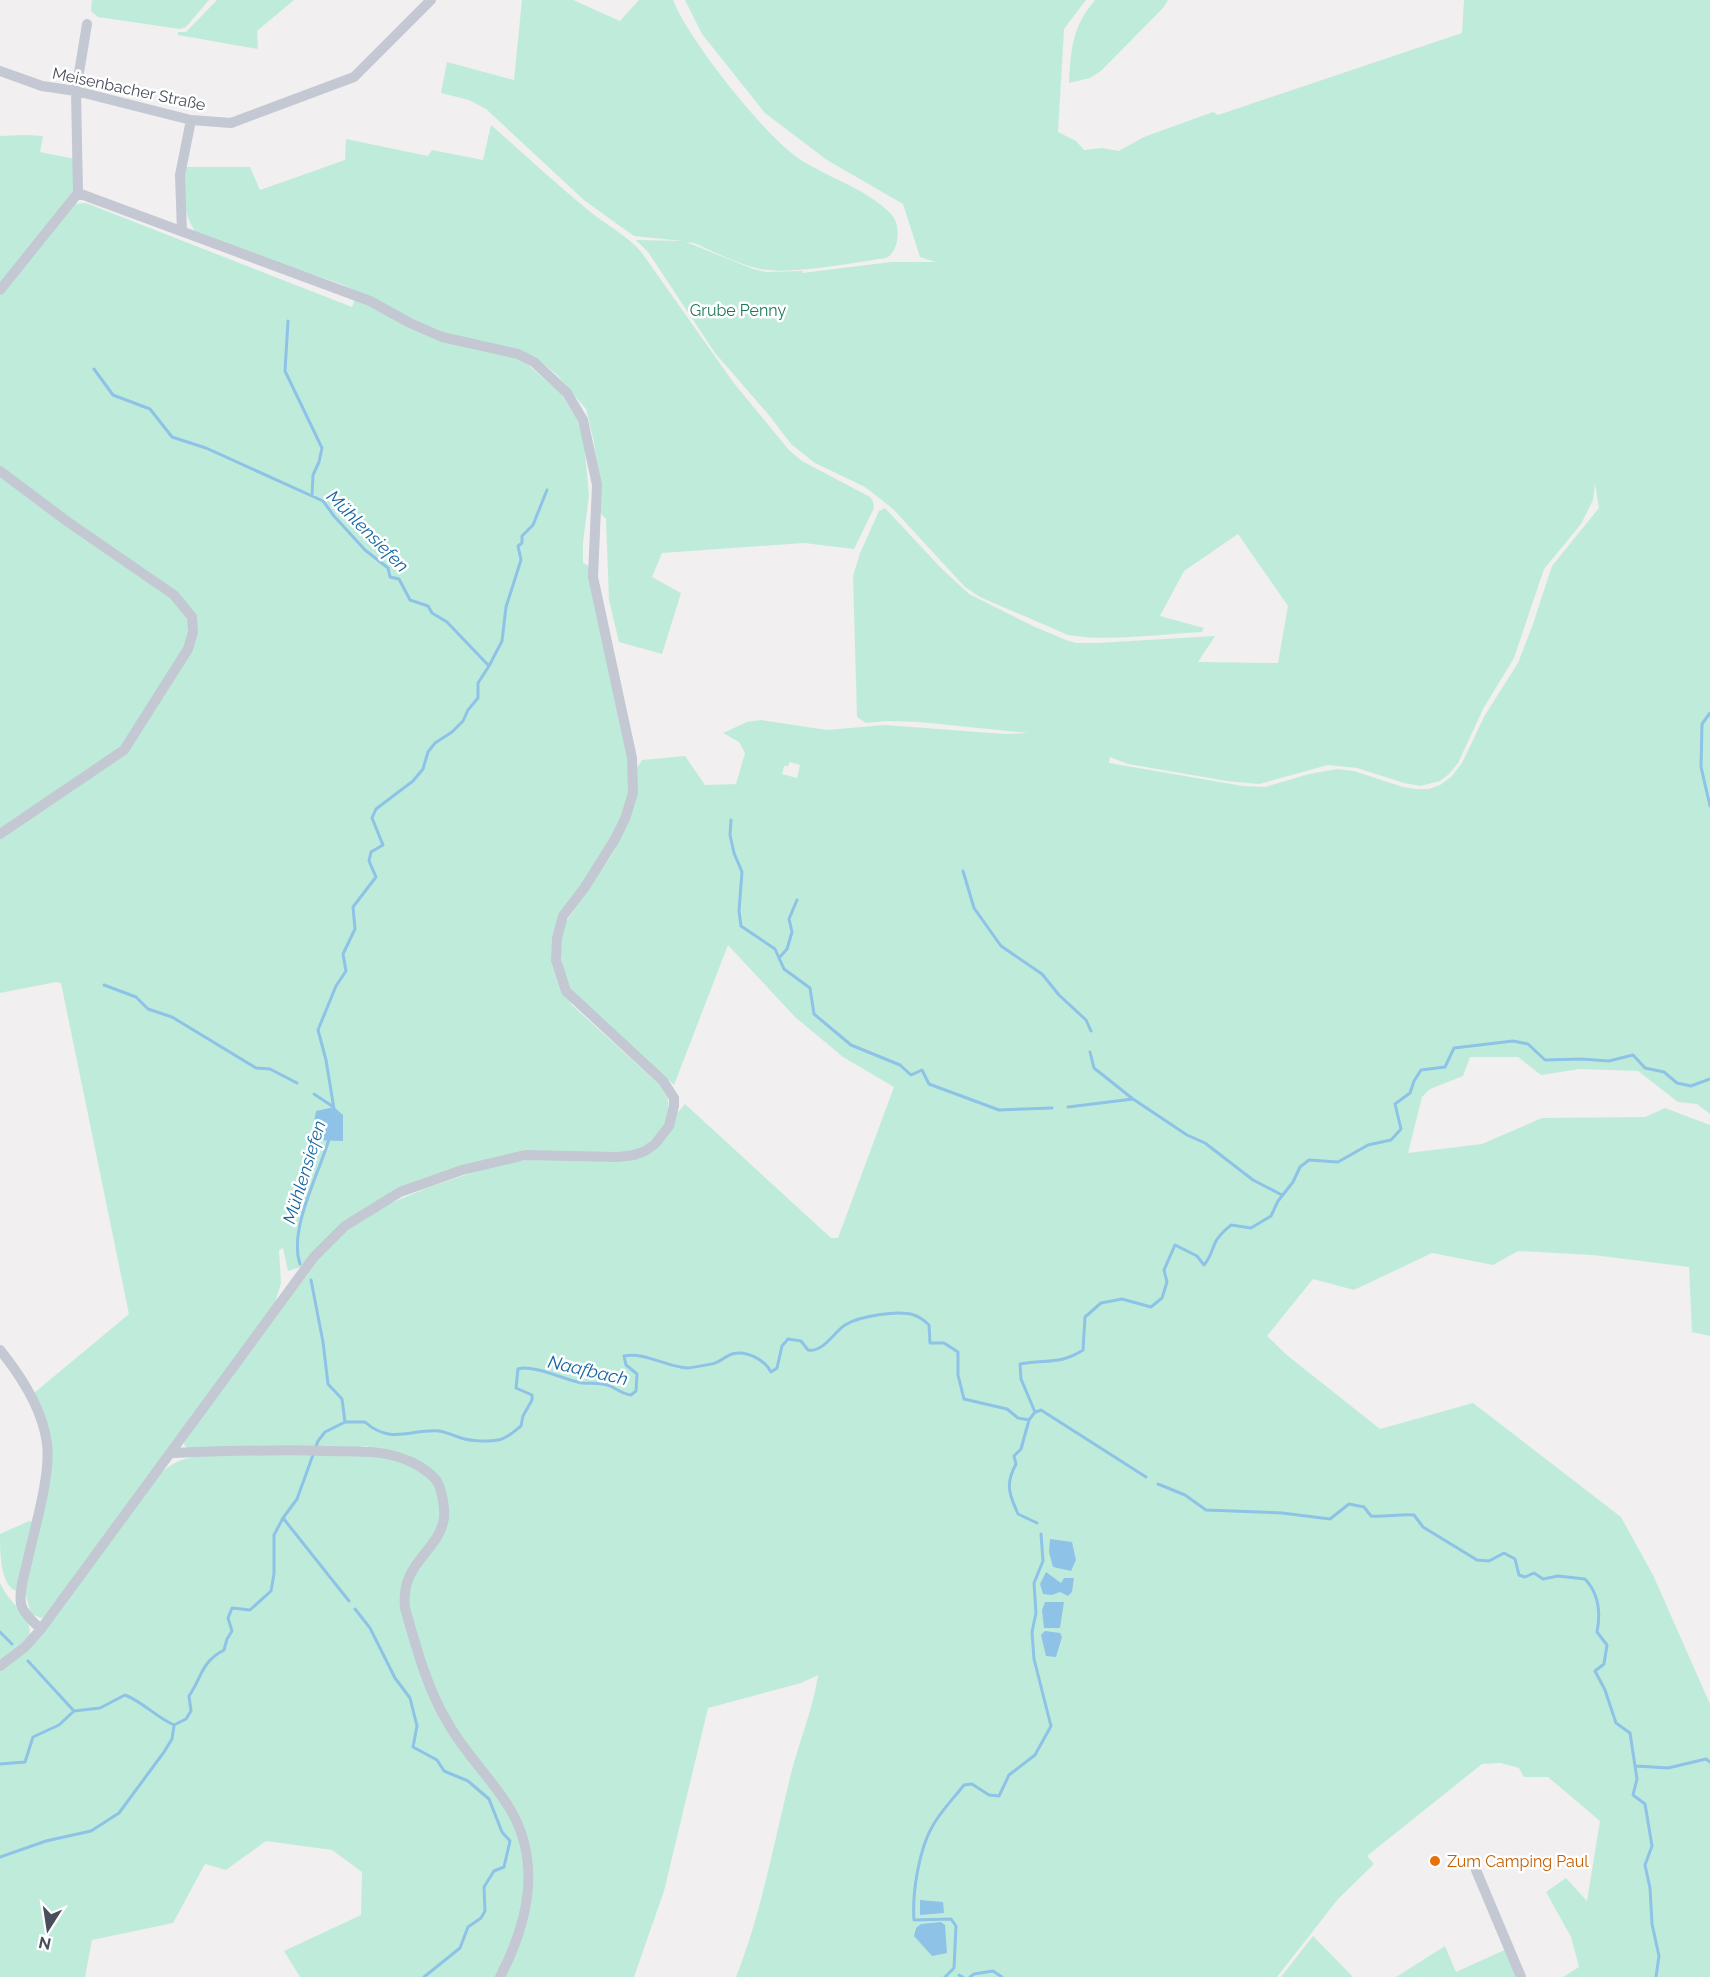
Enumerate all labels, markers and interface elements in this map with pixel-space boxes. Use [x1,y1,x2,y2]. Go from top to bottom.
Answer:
street label: Meisenbacher Straße [51,63,207,115]
park label: Grube Penny [690,301,786,320]
water label: Mühlensiefen [323,486,413,576]
water label: Mühlensiefen [278,1118,330,1226]
water label: Naafbach [546,1351,630,1389]
place label: Zum Camping Paul [1447,1852,1589,1871]
marker: Zum Camping Paul [1428,1854,1442,1868]
north arrow [18,1899,78,1959]
text: N [37,1933,53,1954]

